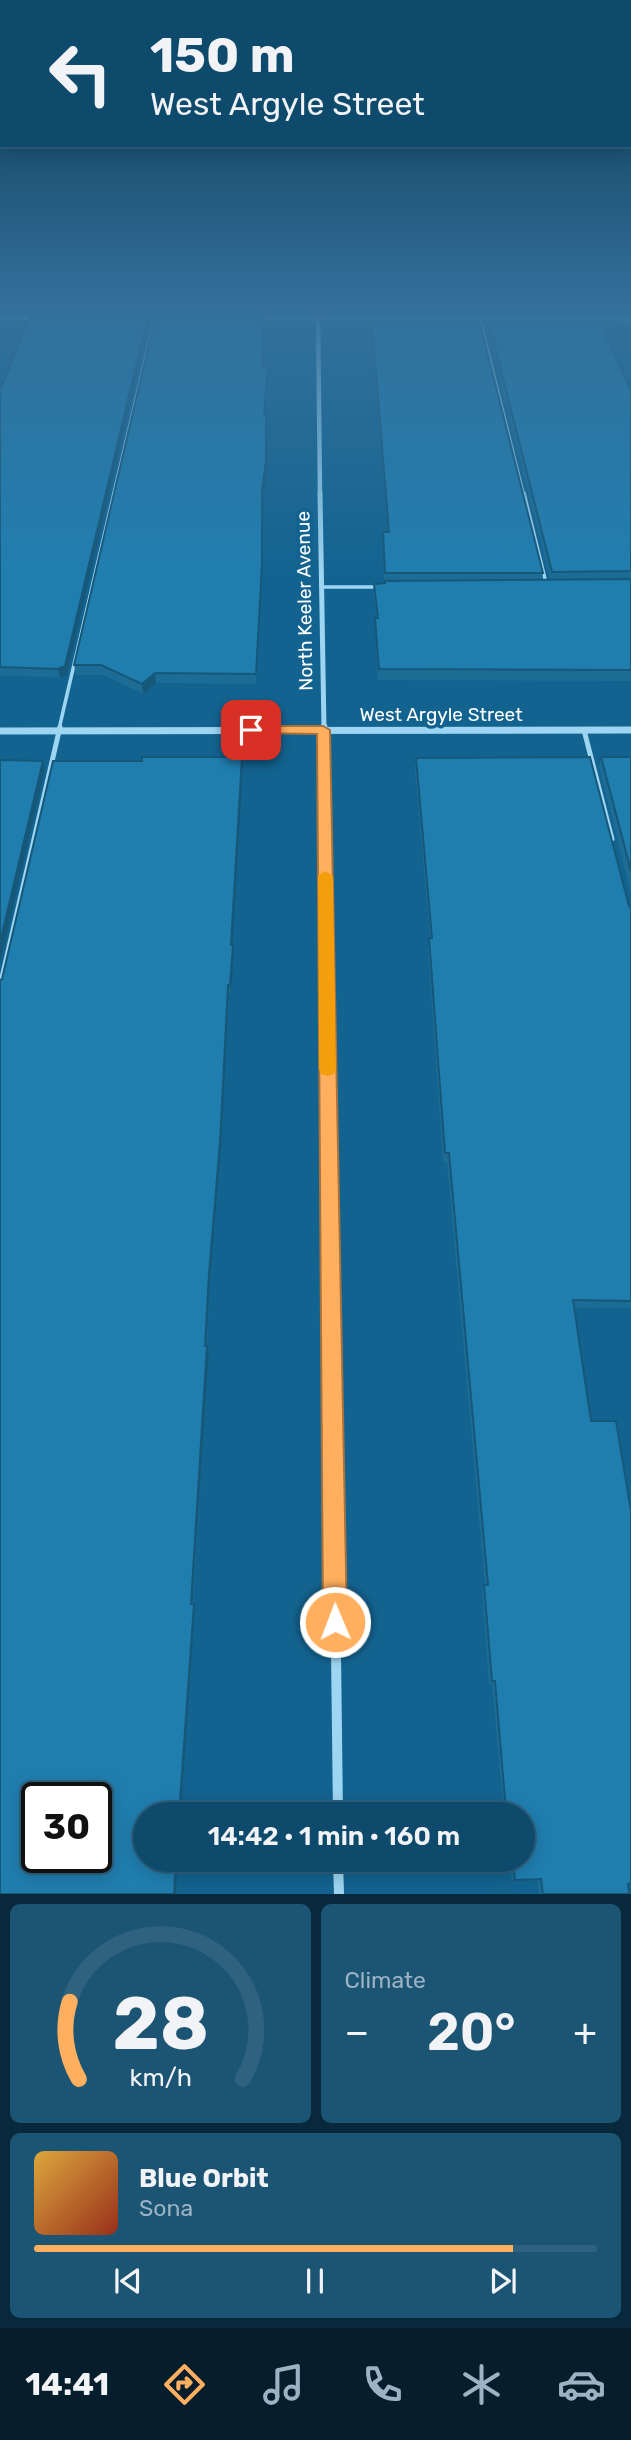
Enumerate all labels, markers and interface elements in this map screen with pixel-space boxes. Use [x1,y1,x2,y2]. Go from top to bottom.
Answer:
text: 150 m [150,26,295,84]
icon: left [35,28,126,119]
text: West Argyle Street [150,85,425,123]
street label: North Keeler Avenue [291,511,318,691]
pin [221,700,281,760]
street label: West Argyle Street [359,703,523,726]
icon: arrive [232,711,270,749]
position arrow [298,1585,372,1659]
speed limit sign: 30 [21,1782,112,1873]
text: 14:42 · 1 min · 160 m [208,1821,460,1852]
text: Climate [345,1966,426,1994]
text: 28 [112,1982,209,2068]
text: 20° [427,2001,516,2063]
text: − [345,2009,369,2055]
text: + [573,2009,597,2055]
text: km/h [129,2063,191,2092]
text: Blue Orbit [139,2163,269,2194]
text: Sona [139,2194,193,2222]
icon: previous [109,2262,147,2300]
icon: pause [296,2262,334,2300]
icon: next [484,2262,522,2300]
icon: directions [160,2360,209,2409]
icon: music [259,2360,308,2409]
icon: phone [358,2360,407,2409]
icon: climate [457,2360,506,2409]
icon: car [557,2360,606,2409]
text: 14:41 [25,2365,109,2403]

